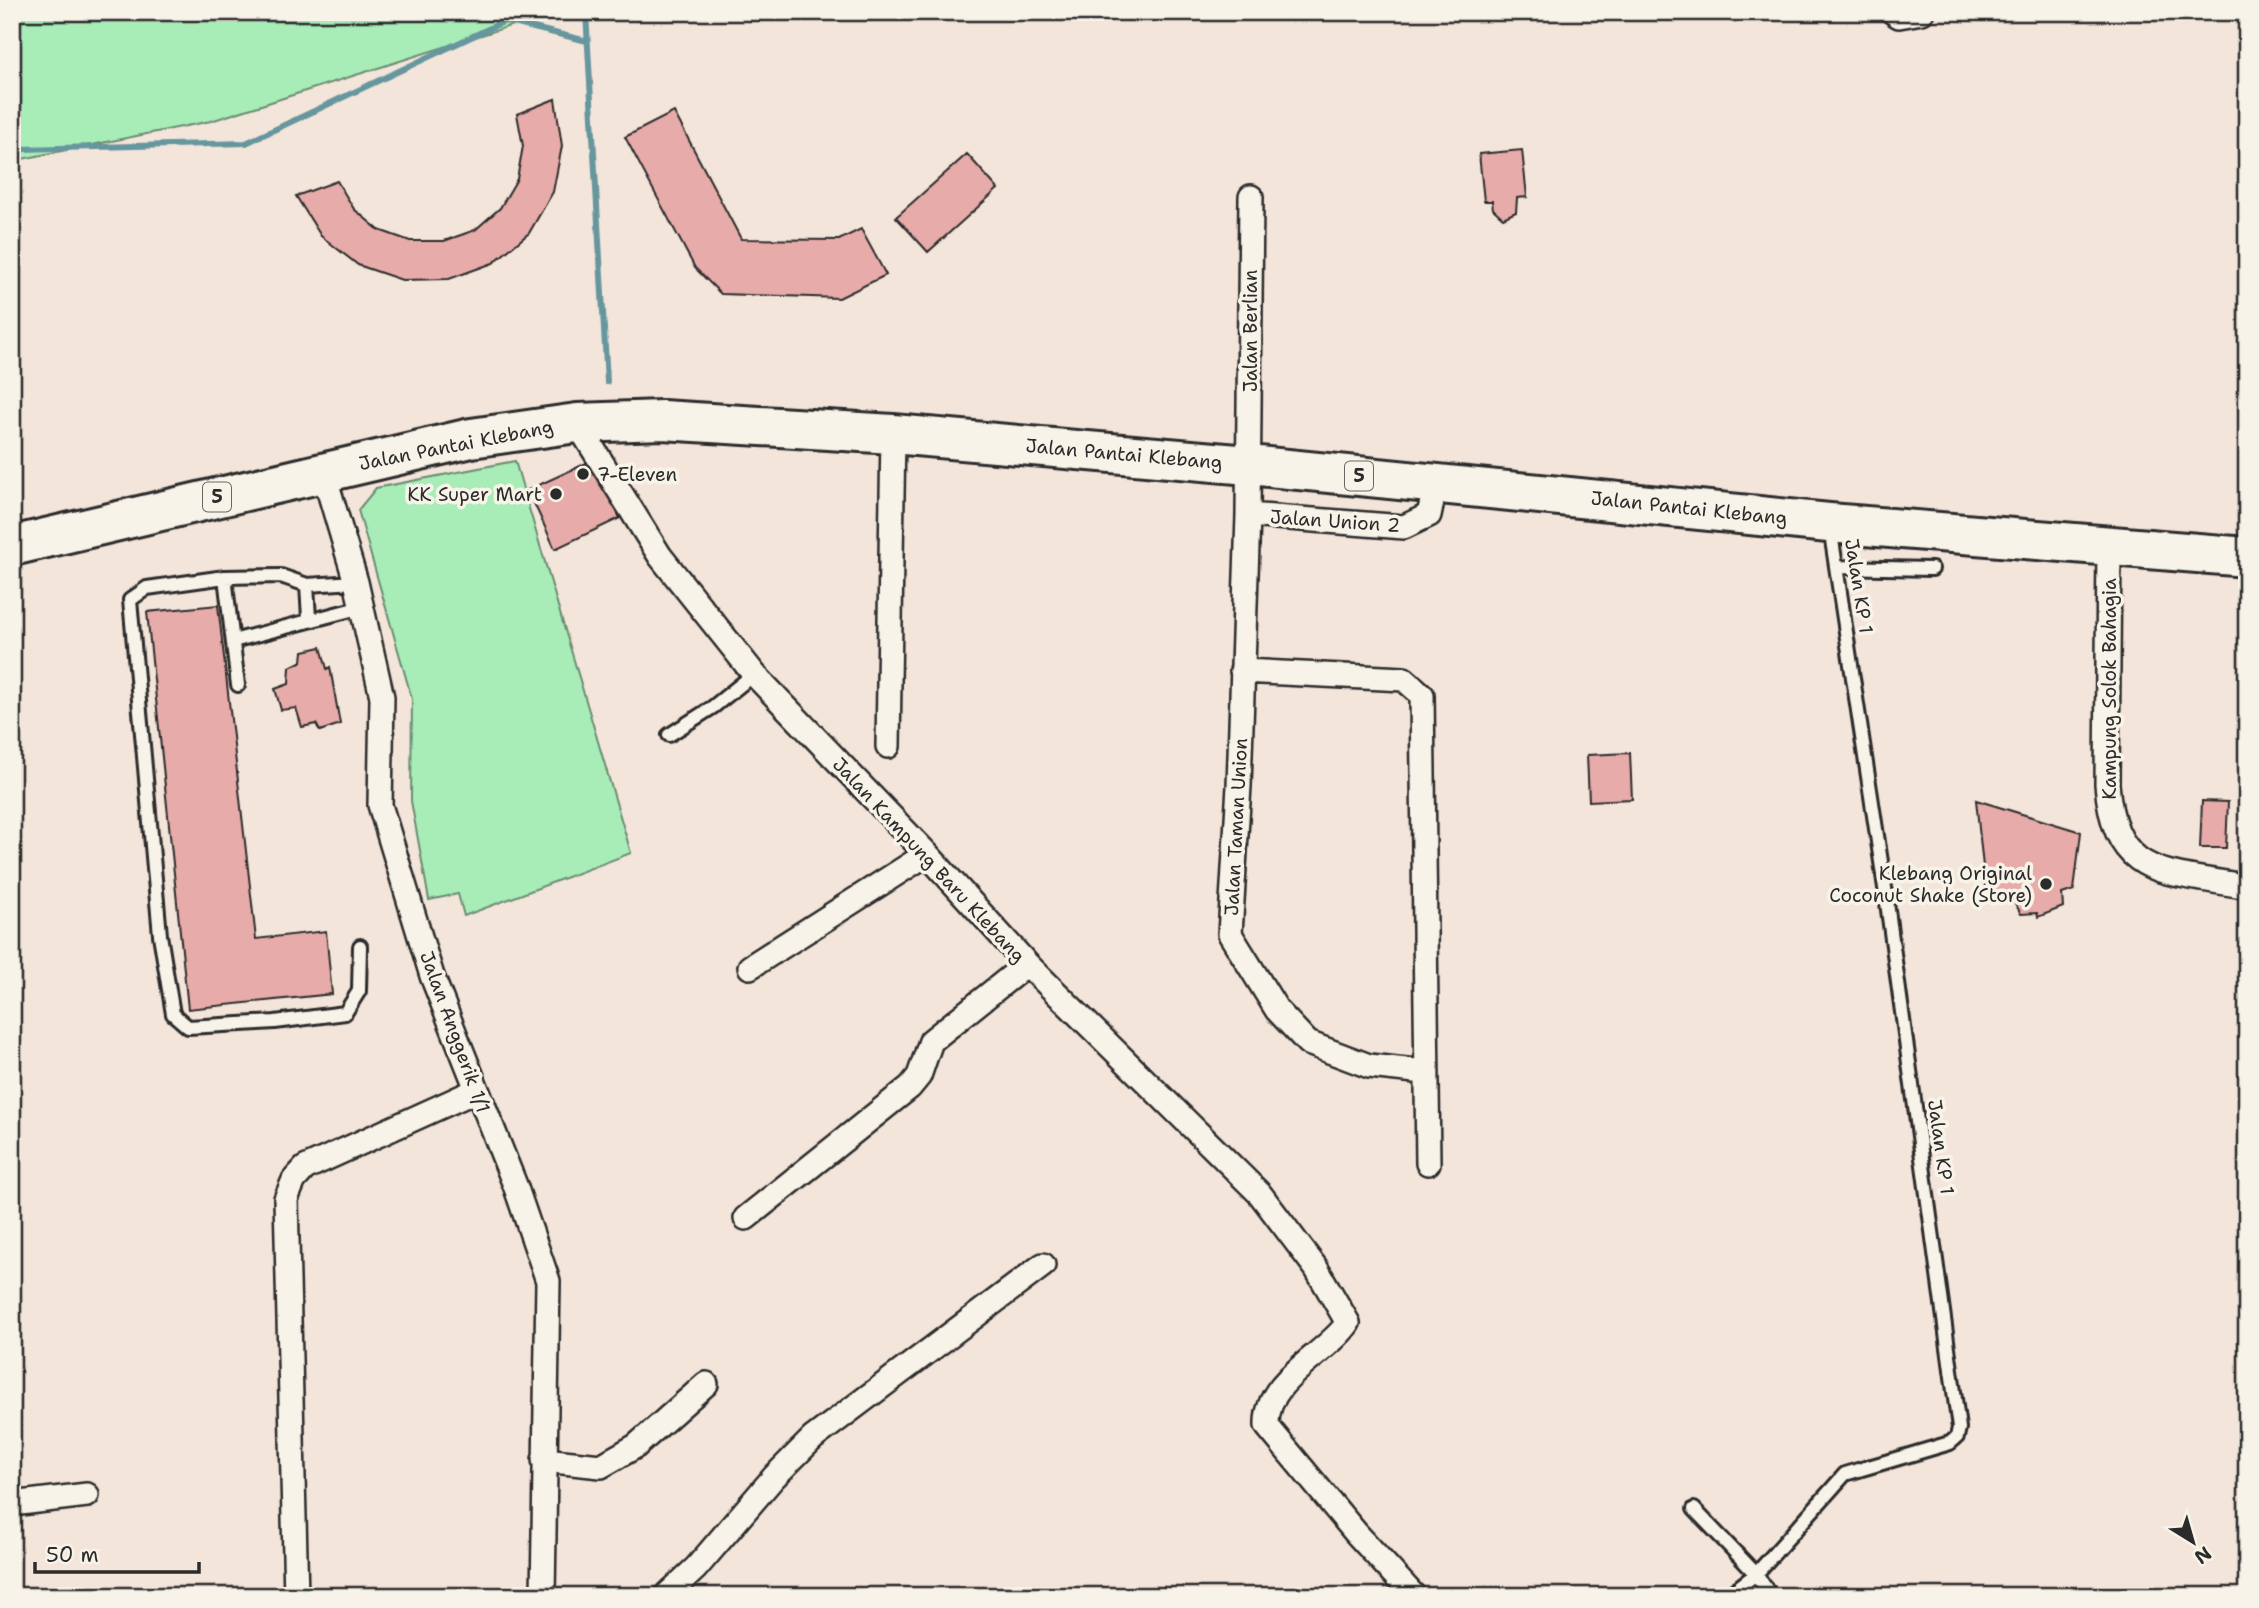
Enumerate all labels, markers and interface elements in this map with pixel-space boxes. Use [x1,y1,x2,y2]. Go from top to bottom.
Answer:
street label: Jalan Berlian [1238,270,1263,392]
street label: Jalan Pantai Klebang [357,414,555,476]
street label: Jalan Pantai Klebang [1025,433,1223,475]
place label: 7-Eleven [597,462,677,487]
road number: 5 [1345,462,1373,490]
marker: 7-Eleven [575,466,591,482]
road number: 5 [203,482,231,512]
place label: KK Super Mart [407,482,542,507]
street label: Jalan Pantai Klebang [1590,485,1788,531]
marker: KK Super Mart [548,486,564,502]
street label: Jalan Union 2 [1269,504,1401,538]
street label: Jalan KP 1 [1839,537,1879,635]
street label: Kampung Solok Bahagia [2097,578,2122,800]
street label: Jalan Taman Union [1219,737,1253,917]
street label: Jalan Kampung Baru Klebang [827,752,1031,968]
place label: Klebang Original Coconut Shake (Store) [1829,861,2032,908]
marker: Klebang Original Coconut Shake (Store) [2038,876,2054,892]
street label: Jalan Anggerik 1/1 [414,948,496,1116]
street label: Jalan KP 1 [1922,1098,1960,1196]
north arrow [2158,1506,2228,1576]
scale bar [35,1531,200,1575]
text: 50 m [46,1541,99,1569]
text: N [2189,1541,2216,1570]

